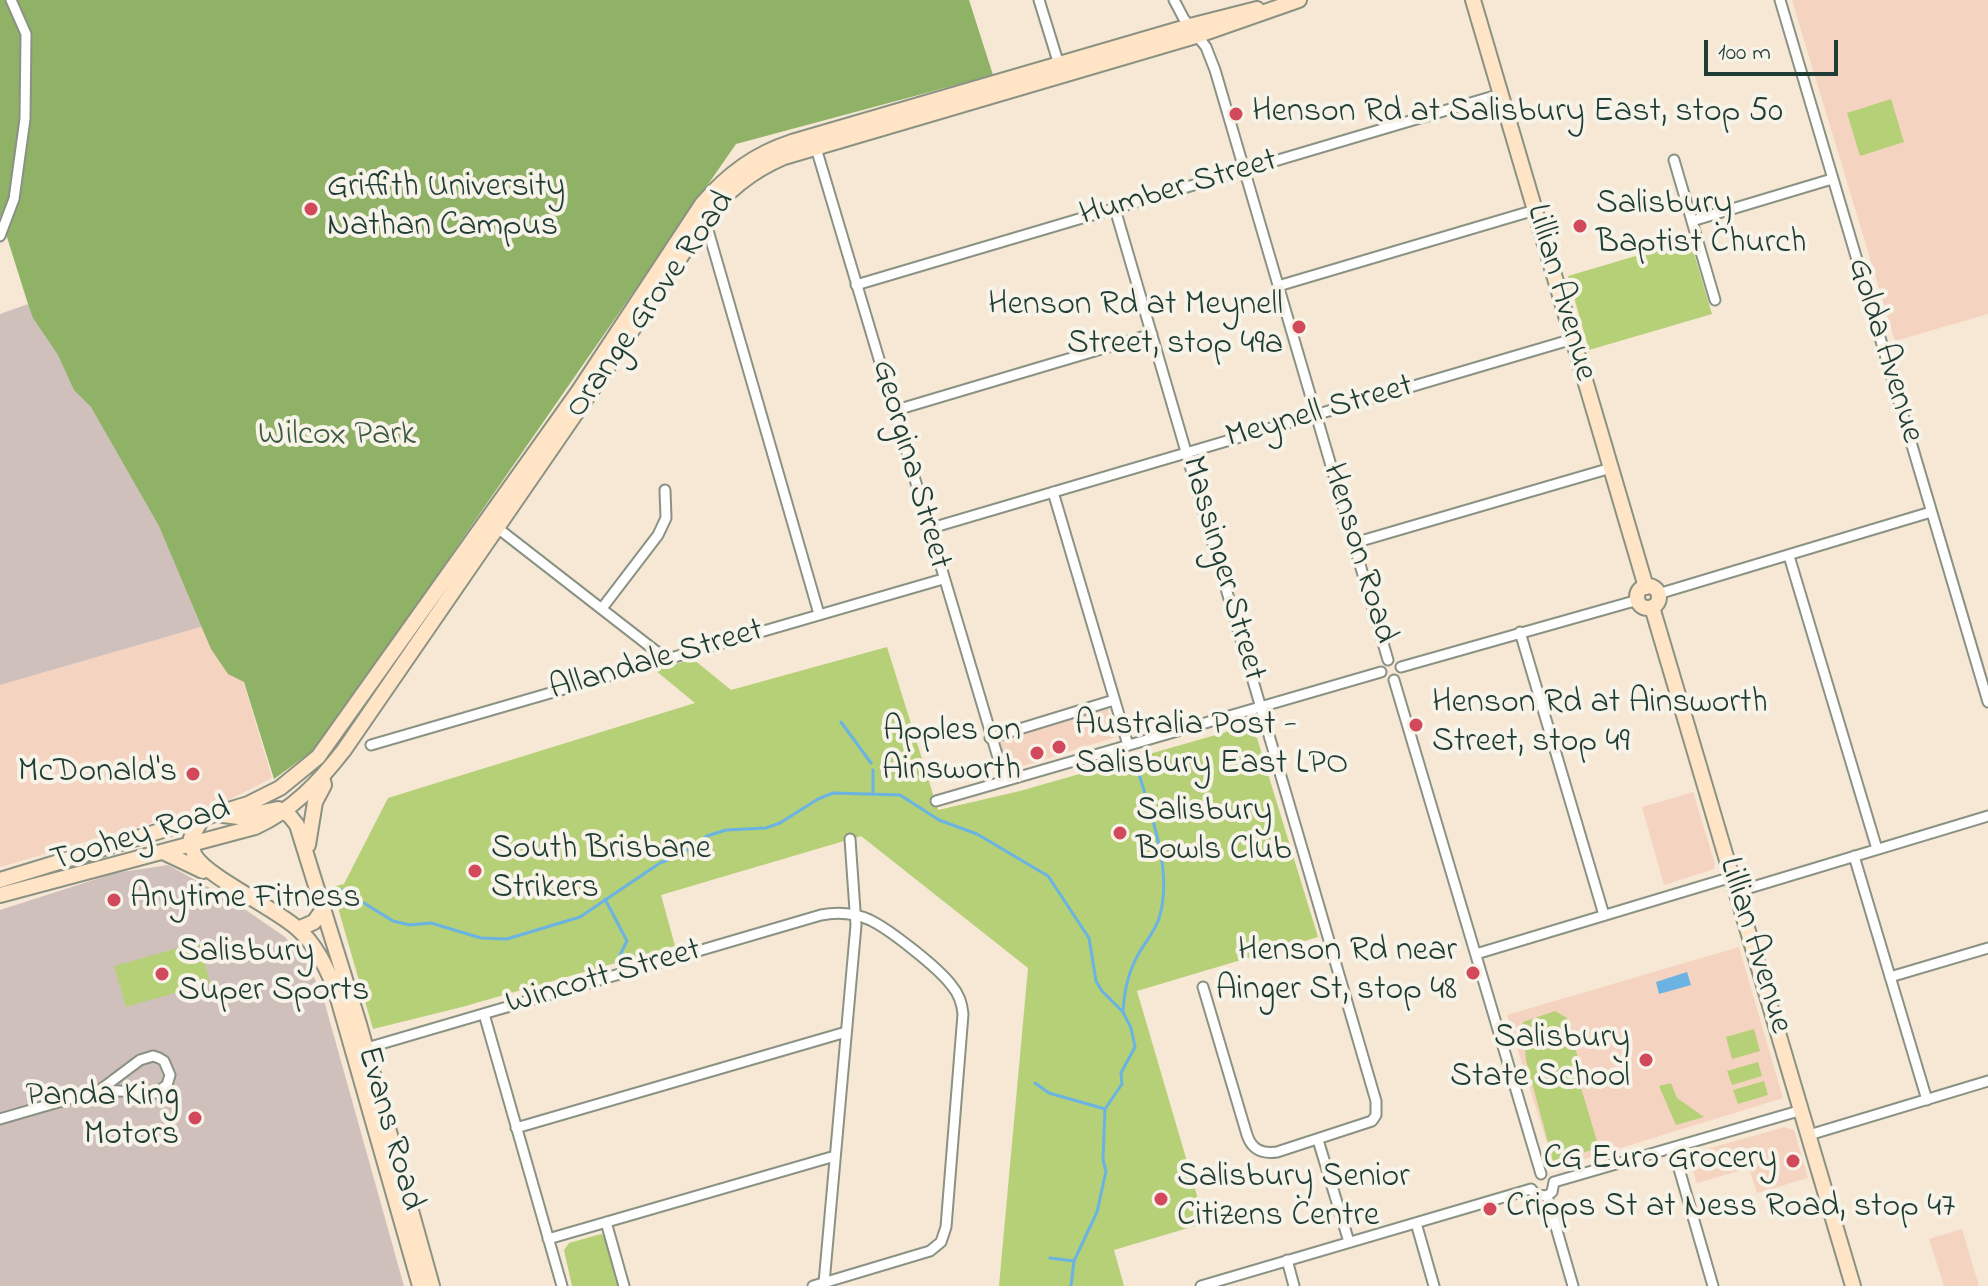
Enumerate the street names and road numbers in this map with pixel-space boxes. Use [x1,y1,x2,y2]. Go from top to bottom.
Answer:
street label: Humber Street [1076,142,1282,238]
street label: Orange Grove Road [558,184,746,428]
street label: Lillian Avenue [1514,200,1604,386]
street label: Golda Avenue [1836,254,1930,448]
street label: Georgina Street [860,356,958,574]
street label: Meynell Street [1222,368,1418,460]
street label: Massinger Street [1169,452,1273,686]
street label: Henson Road [1310,459,1404,649]
street label: Allandale Street [546,612,768,712]
street label: Toohey Road [46,790,236,884]
street label: Lillian Avenue [1707,853,1799,1039]
street label: Wincott Street [502,932,706,1026]
street label: Evans Road [345,1042,431,1216]

